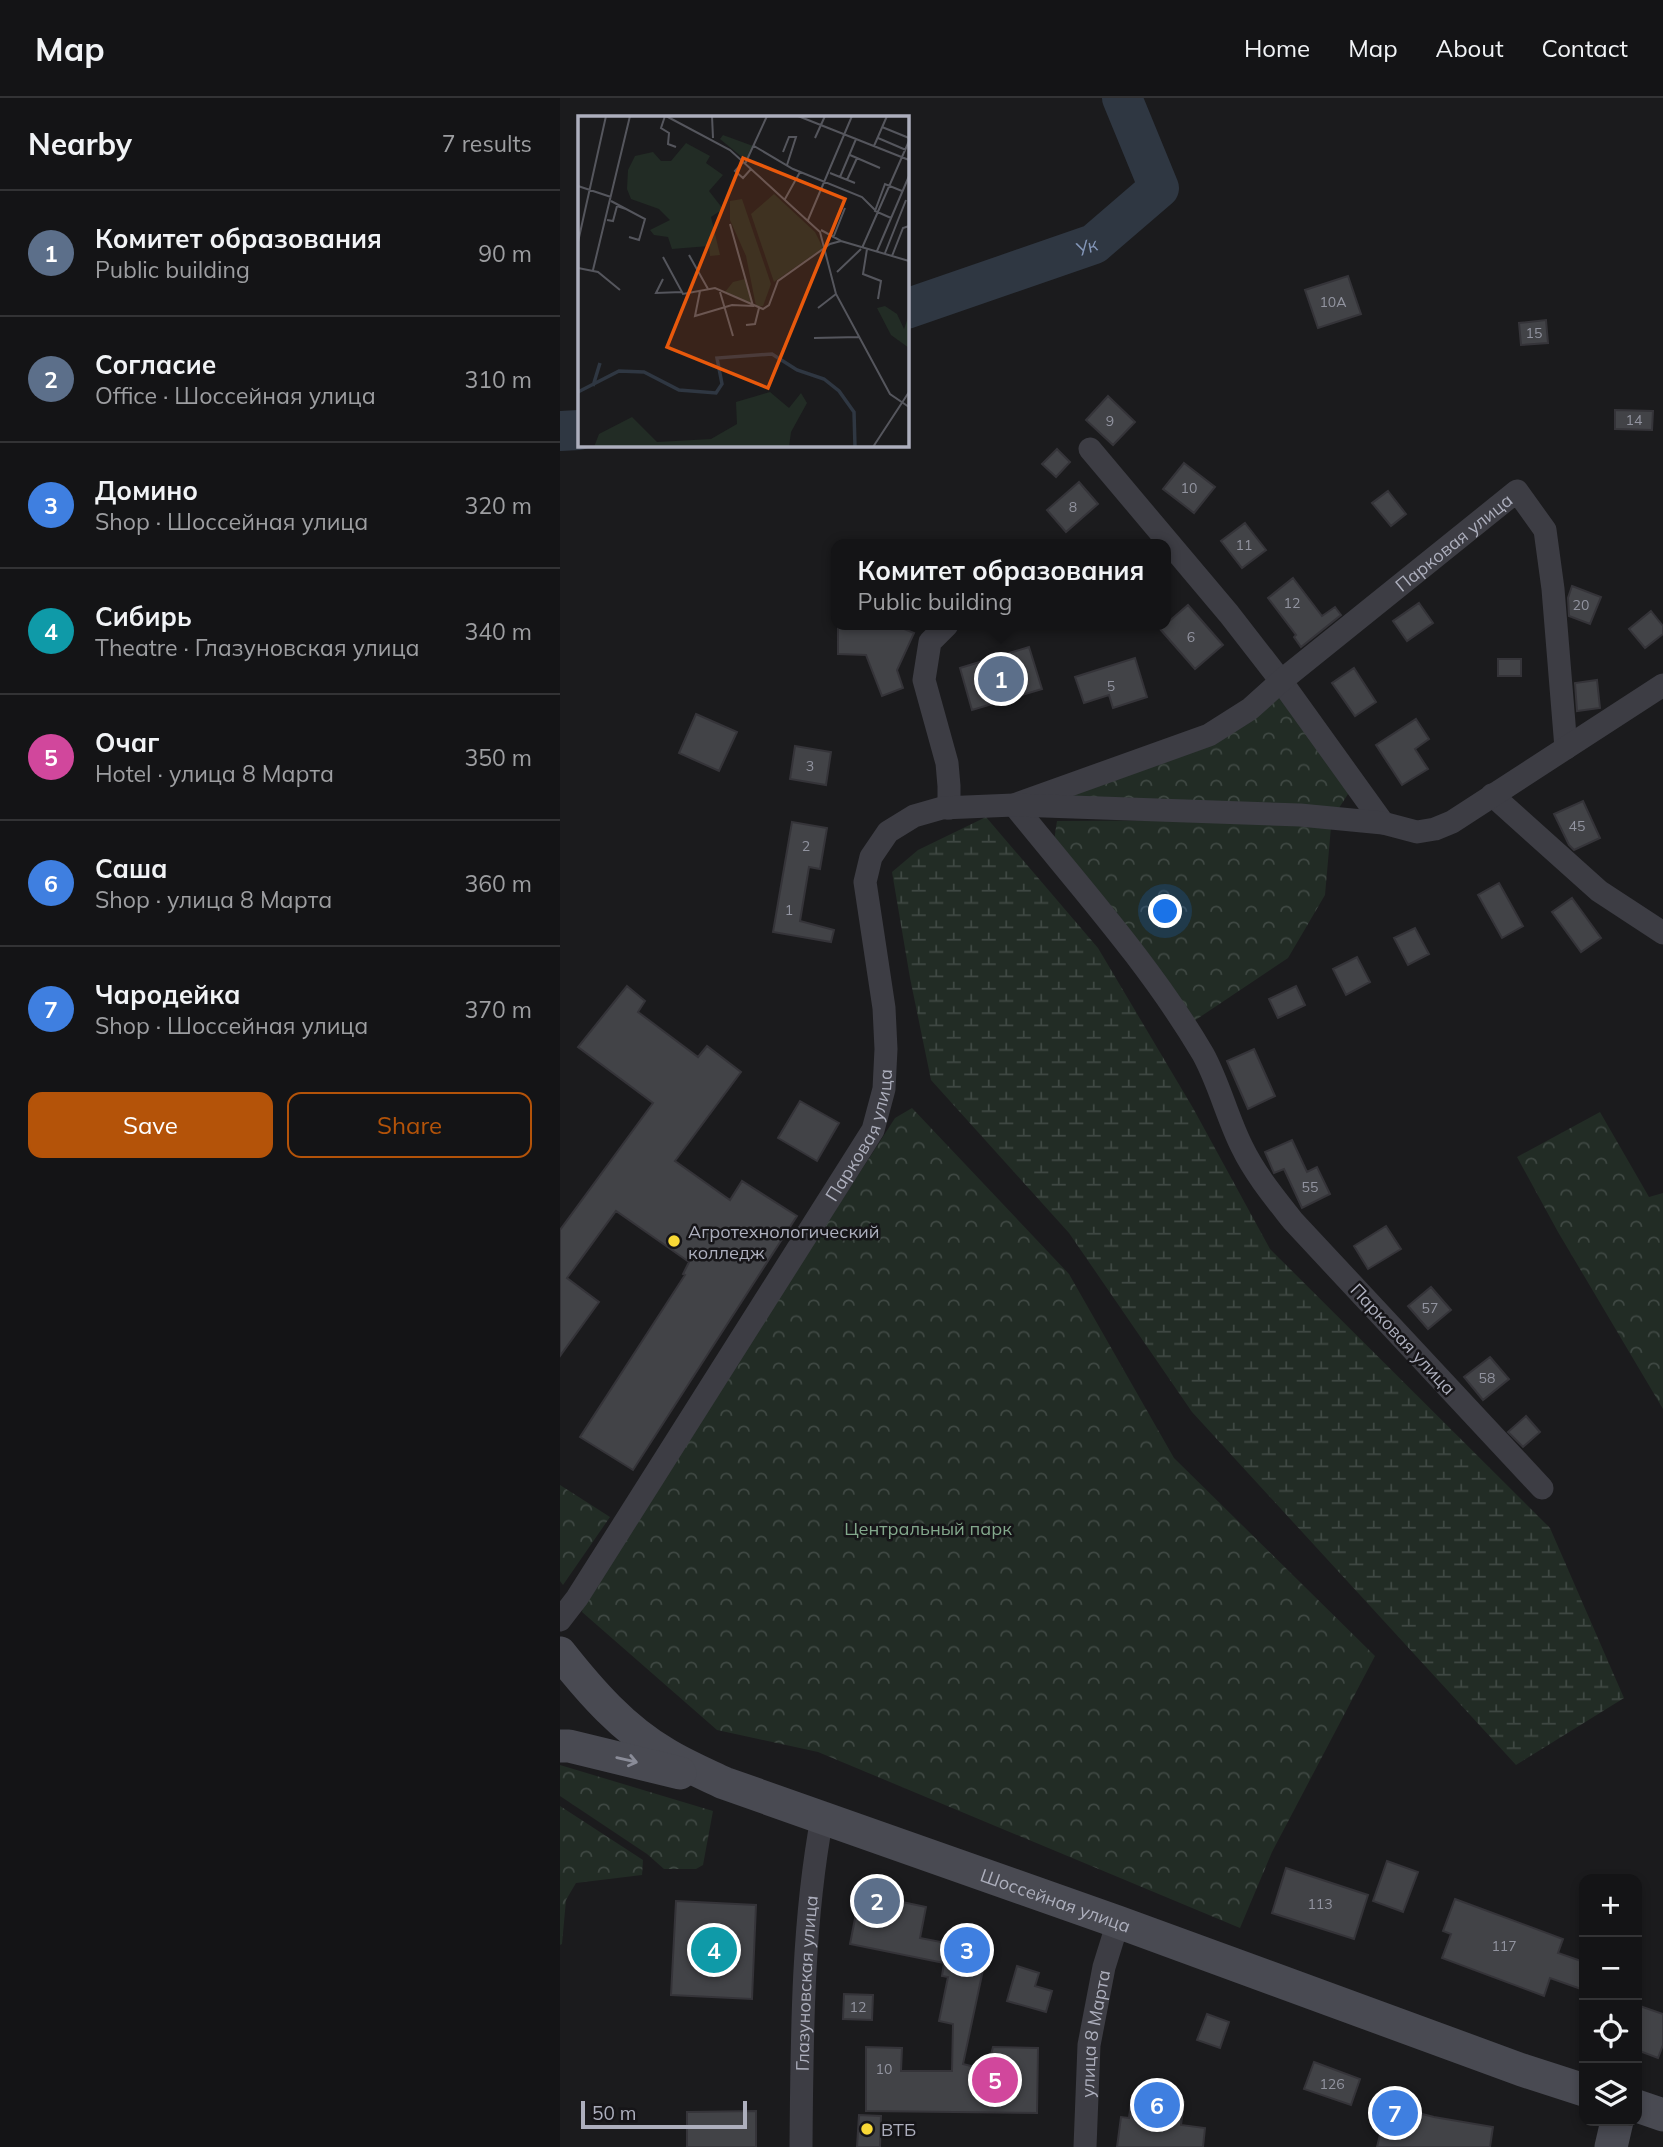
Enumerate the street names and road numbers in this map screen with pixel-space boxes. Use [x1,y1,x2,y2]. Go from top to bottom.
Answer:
street label: Парковая улица [1390,488,1517,596]
street label: Парковая улица [820,1068,896,1205]
street label: Парковая улица [1346,1279,1460,1399]
street label: Шоссейная улица [978,1863,1134,1937]
street label: Глазуновская улица [790,1894,822,2071]
street label: улица 8 Марта [1075,1968,1115,2098]

